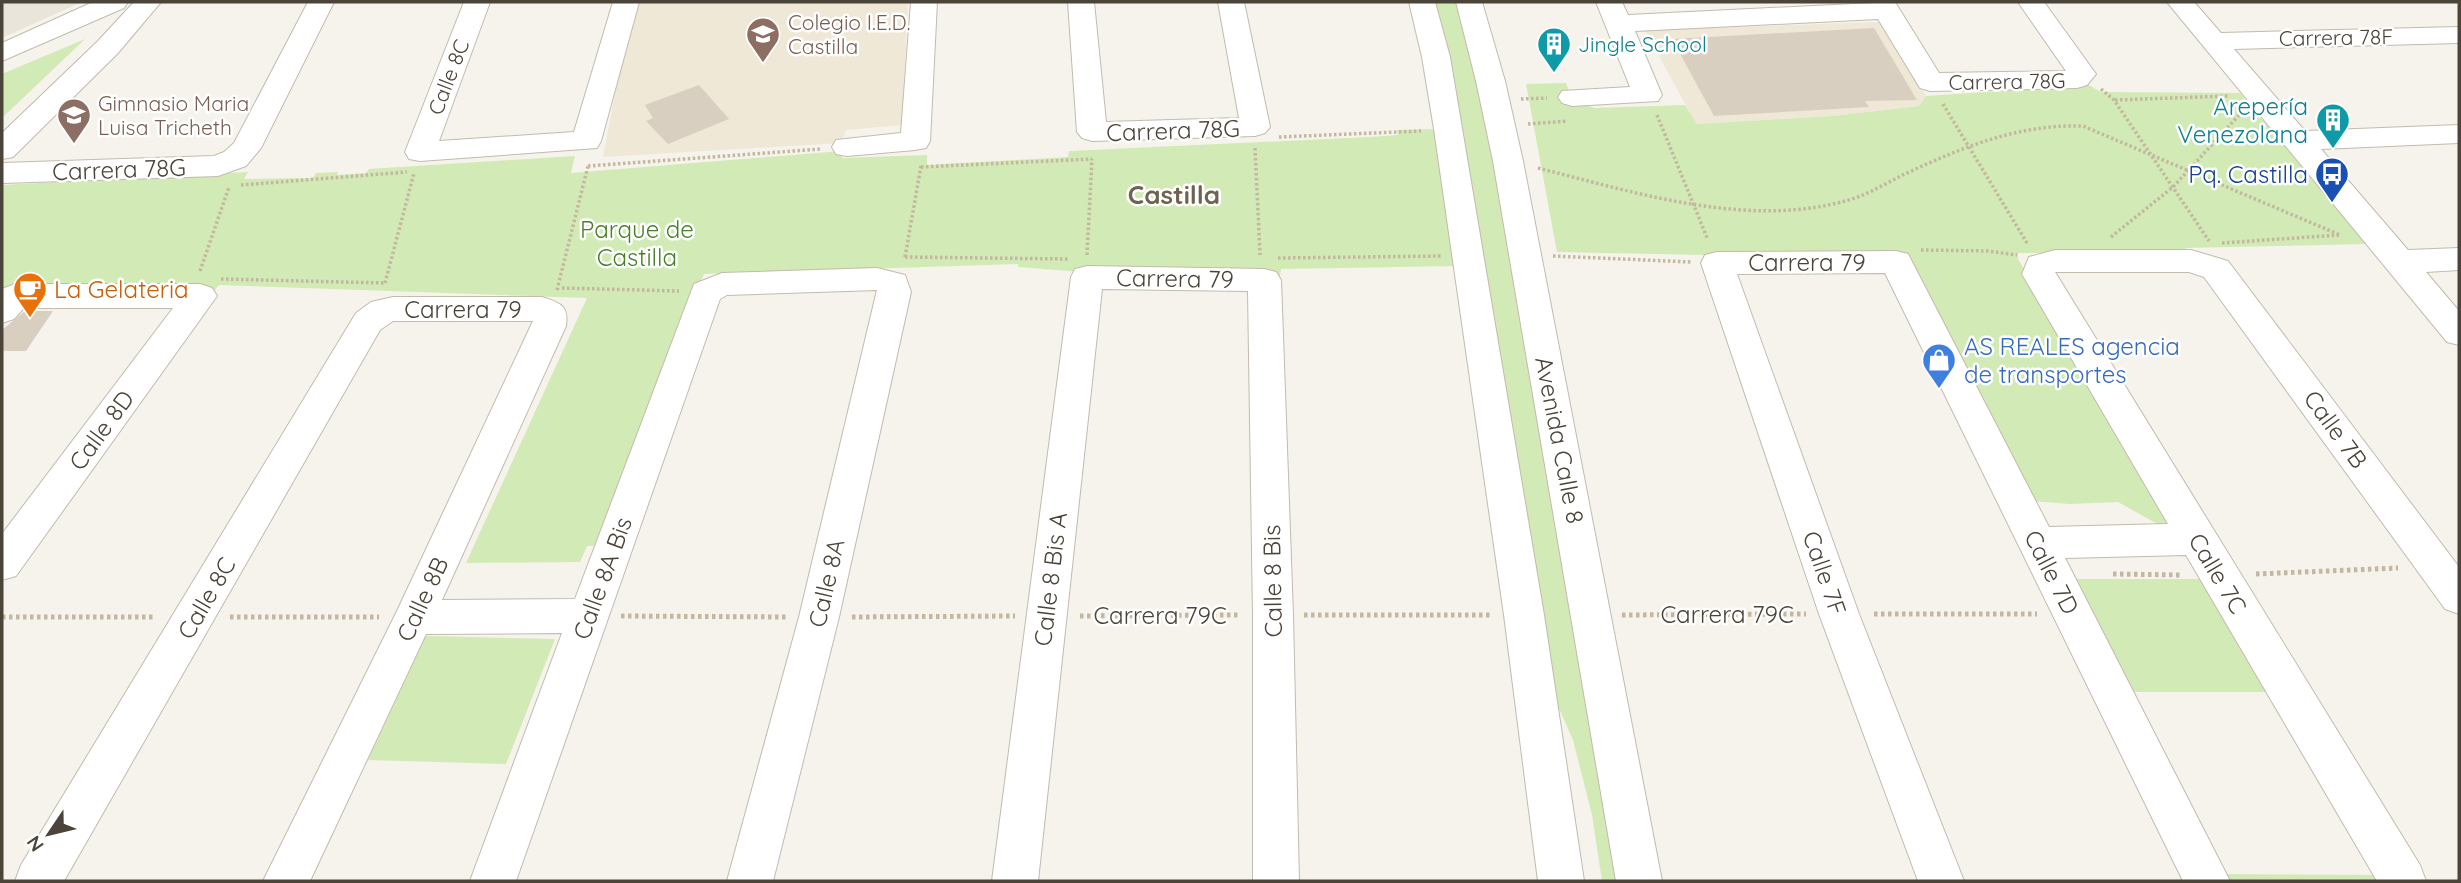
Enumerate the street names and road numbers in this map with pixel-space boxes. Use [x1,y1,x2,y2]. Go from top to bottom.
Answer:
street label: Carrera 78F [2279,23,2393,51]
street label: Calle 8C [422,35,474,118]
street label: Carrera 78G [1948,67,2066,95]
street label: Carrera 78G [1106,113,1240,147]
street label: Carrera 78G [52,152,186,186]
street label: Carrera 79 [1748,247,1866,277]
street label: Carrera 79 [1116,262,1234,294]
street label: Carrera 79 [404,294,522,324]
street label: Avenida Calle 8 [1529,354,1591,526]
street label: Calle 8D [62,384,140,476]
street label: Calle 7B [2298,384,2374,474]
street label: Calle 8 Bis A [1027,510,1073,648]
street label: Calle 8A Bis [566,513,638,643]
street label: Calle 8 Bis [1256,524,1288,638]
street label: Calle 7D [2018,525,2086,619]
street label: Calle 7F [1797,527,1853,619]
street label: Calle 7C [2182,527,2254,619]
street label: Calle 8A [801,536,851,630]
street label: Calle 8C [171,552,241,644]
street label: Calle 8B [389,552,455,646]
street label: Carrera 79C [1660,599,1794,629]
street label: Carrera 79C [1093,600,1227,630]

